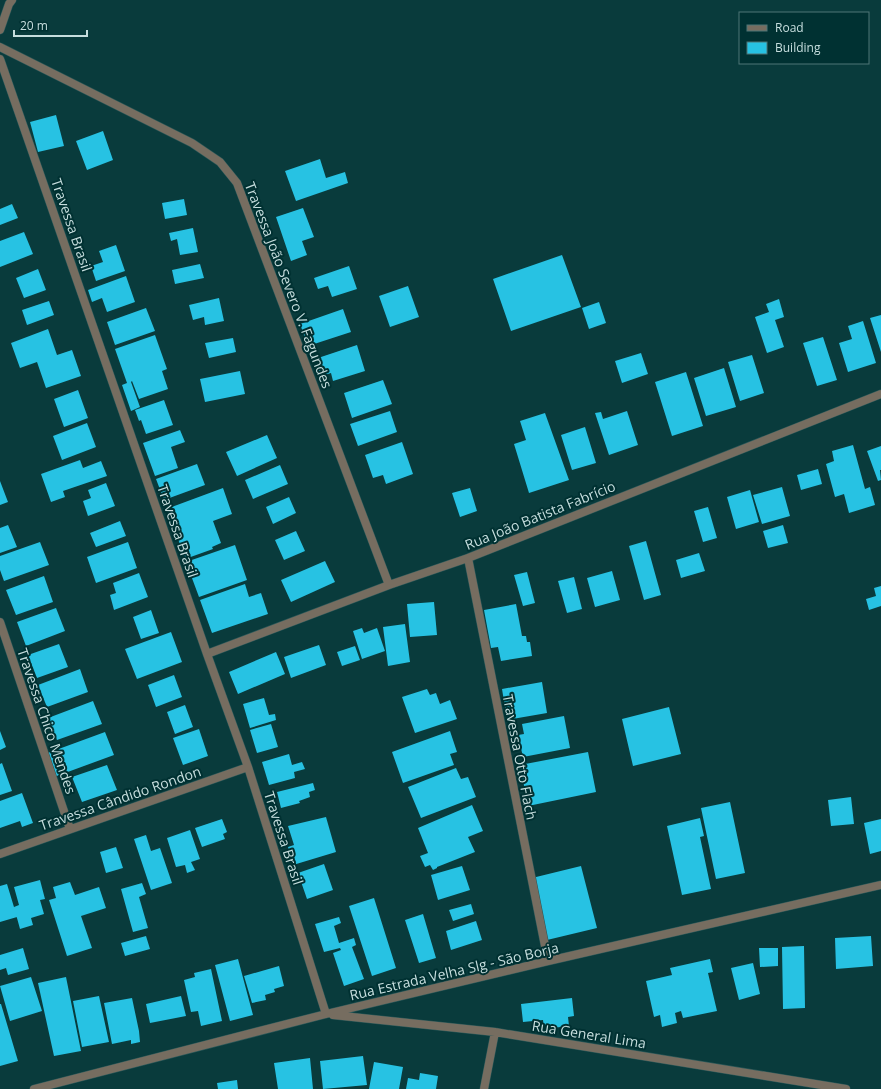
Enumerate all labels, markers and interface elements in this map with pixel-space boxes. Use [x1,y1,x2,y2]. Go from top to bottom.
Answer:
scale bar [14,12,87,38]
legend [739,12,869,64]
text: 20 m [20,17,48,34]
text: Road [775,19,804,36]
text: Building [775,39,821,56]
street label: Travessa Brasil [47,176,97,274]
street label: Travessa João Severo V. Fagundes [241,179,337,391]
street label: Rua João Batista Fabrício [462,476,618,554]
street label: Travessa Brasil [153,482,203,580]
street label: Travessa Chico Mendes [13,646,81,797]
street label: Travessa Otto Flach [499,693,541,821]
street label: Travessa Cândido Rondon [37,761,203,835]
street label: Travessa Brasil [260,789,308,887]
street label: Rua Estrada Velha Slg - São Borja [348,938,560,1004]
street label: Rua General Lima [531,1016,647,1052]

